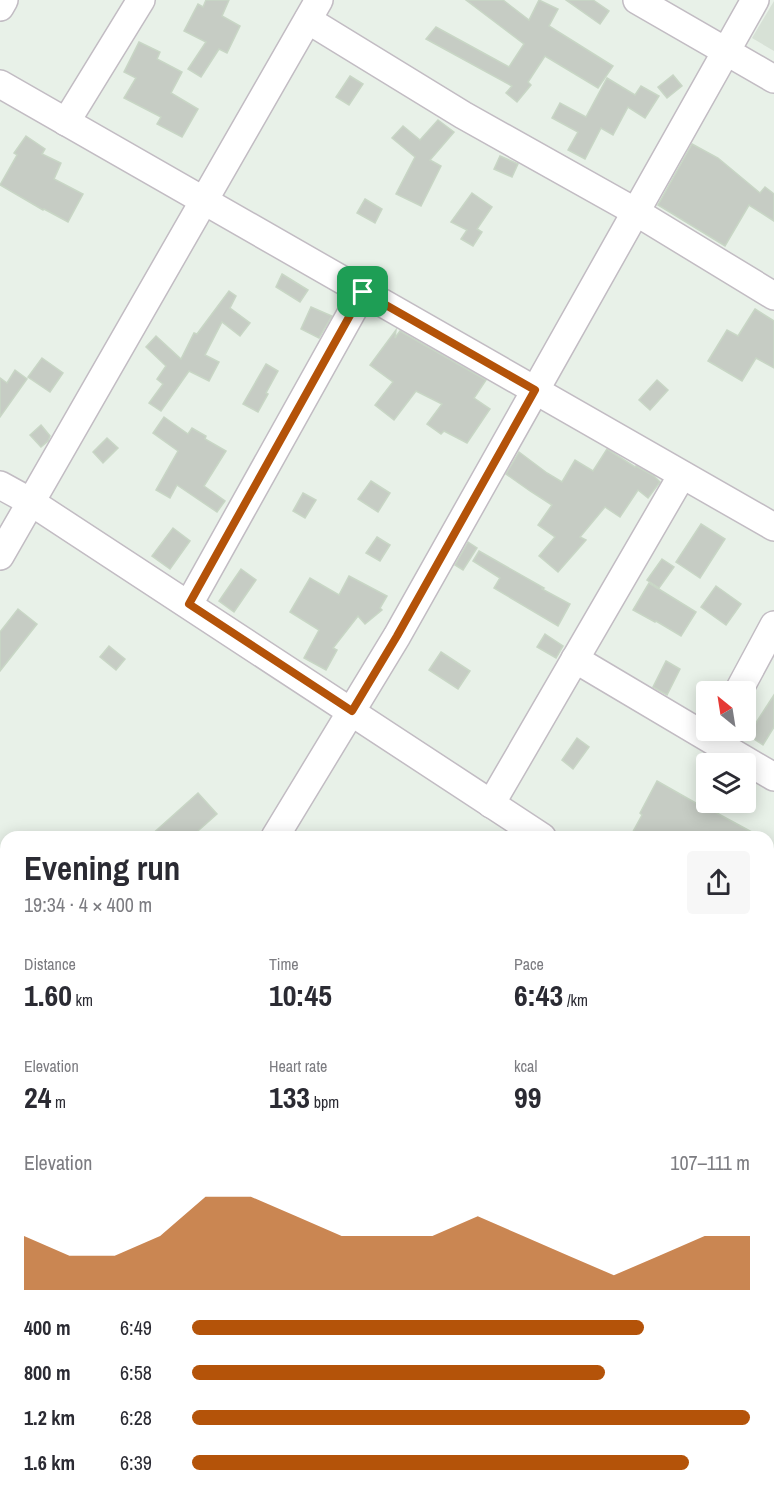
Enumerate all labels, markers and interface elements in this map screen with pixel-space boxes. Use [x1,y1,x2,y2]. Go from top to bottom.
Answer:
pin [337,266,388,317]
icon: arrive [346,275,379,308]
north arrow [696,681,756,741]
map controls [696,681,756,813]
button: layers [696,753,756,813]
text: Evening run [24,846,180,890]
button: share [687,851,750,914]
text: 19:34 · 4 × 400 m [24,891,152,918]
text: Distance [24,953,76,975]
text: Time [269,953,299,975]
text: Pace [514,953,544,975]
text: 1.60 [24,975,72,1015]
text: 10:45 [269,975,332,1015]
text: 6:43 [514,975,563,1015]
text: km [72,989,93,1011]
text: /km [563,989,588,1011]
text: Elevation [24,1055,79,1077]
text: Heart rate [269,1055,327,1077]
text: kcal [514,1055,537,1077]
text: 24 [24,1077,51,1117]
text: 133 [269,1077,310,1117]
text: 99 [514,1077,541,1117]
text: m [51,1091,66,1113]
text: bpm [310,1091,339,1113]
text: Elevation [24,1149,92,1176]
text: 107–111 m [670,1149,750,1176]
text: 400 m [24,1314,71,1341]
text: 6:49 [120,1314,152,1341]
text: 800 m [24,1359,71,1386]
text: 6:58 [120,1359,152,1386]
text: 1.2 km [24,1404,75,1431]
text: 6:28 [120,1404,152,1431]
text: 1.6 km [24,1449,75,1476]
text: 6:39 [120,1449,152,1476]

